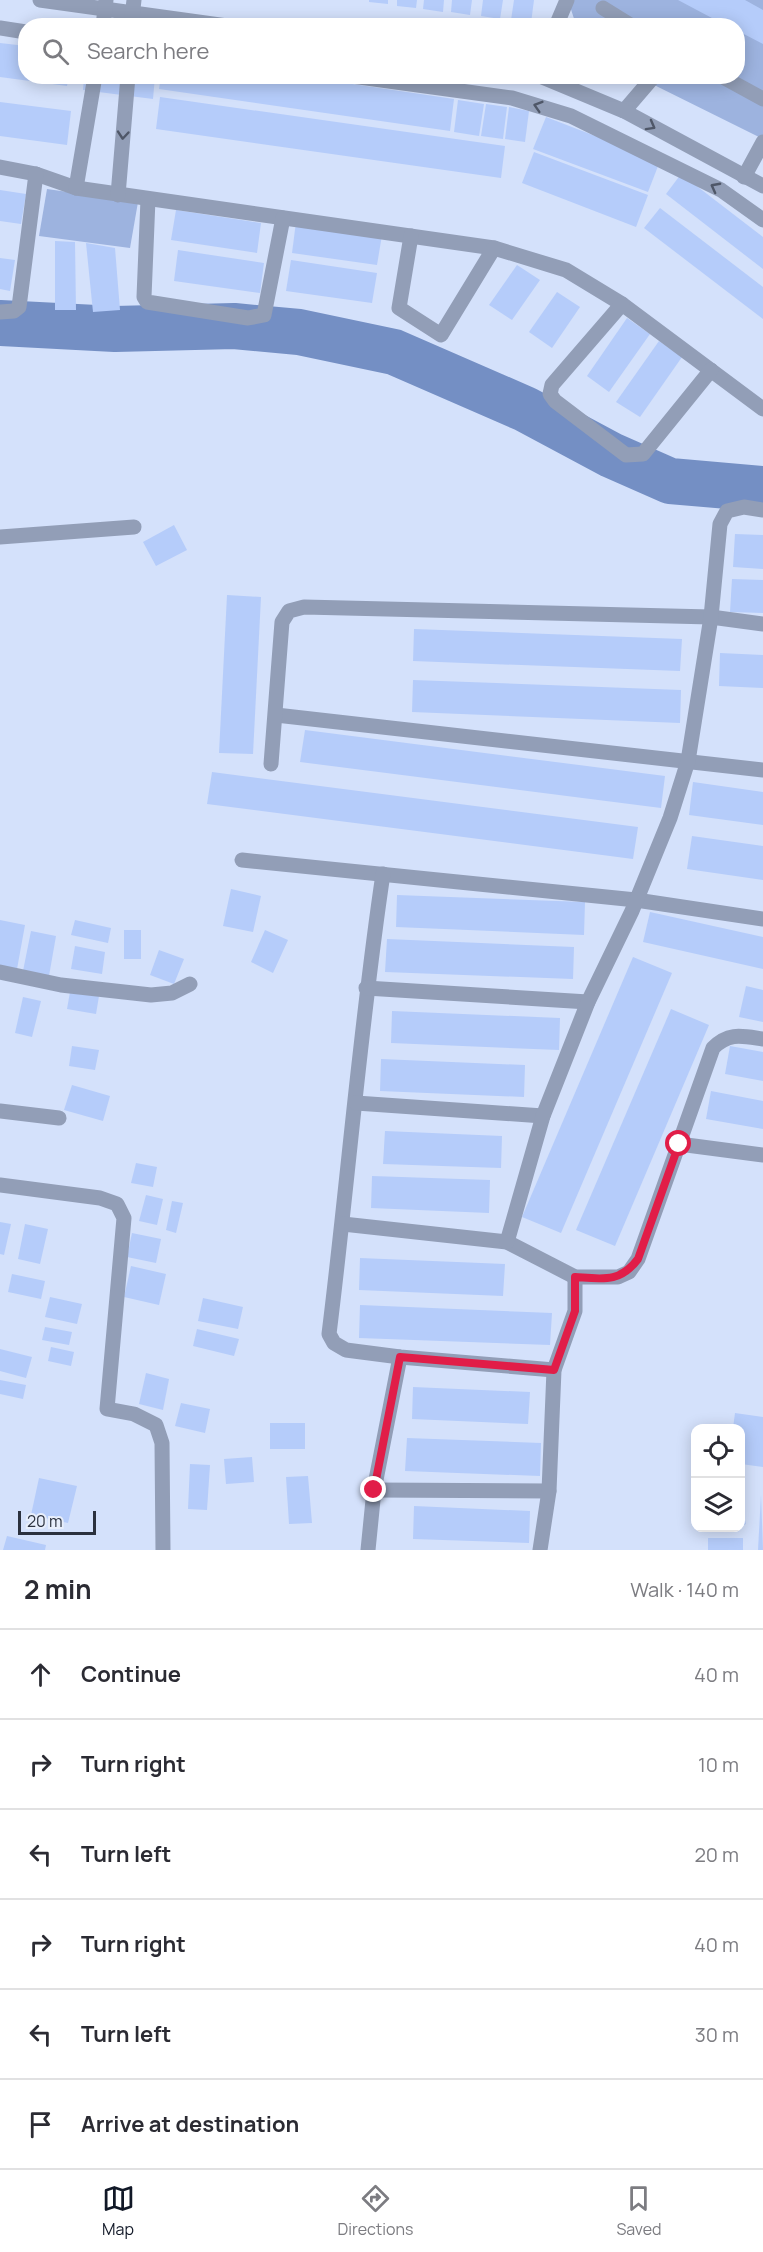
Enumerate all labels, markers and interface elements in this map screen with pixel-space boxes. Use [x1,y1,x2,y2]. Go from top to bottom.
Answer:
search box [18,18,745,84]
icon: search [39,35,72,68]
text: Search here [87,36,209,66]
one-way arrow [533,101,544,113]
one-way arrow [645,119,655,130]
one-way arrow [117,130,130,139]
one-way arrow [710,183,721,194]
route start [665,1130,691,1156]
map controls [691,1424,745,1532]
button: locate [691,1424,745,1478]
route end [360,1476,386,1502]
button: layers [691,1478,745,1532]
scale bar [18,1508,96,1536]
text: 20 m [27,1510,63,1532]
text: 2 min [24,1571,92,1607]
text: Walk · 140 m [630,1576,739,1603]
icon: ahead [24,1658,57,1691]
text: Continue [81,1659,181,1689]
text: 40 m [694,1661,739,1688]
icon: right [24,1748,57,1781]
text: Turn right [81,1749,186,1779]
text: 10 m [698,1751,739,1778]
icon: left [24,1838,57,1871]
text: Turn left [81,1839,171,1869]
text: 20 m [694,1841,739,1868]
icon: right [24,1928,57,1961]
text: Turn right [81,1929,186,1959]
text: 40 m [694,1931,739,1958]
icon: left [24,2018,57,2051]
text: Turn left [81,2019,171,2049]
text: 30 m [695,2021,739,2048]
icon: arrive [24,2108,57,2141]
text: Arrive at destination [81,2109,299,2139]
tab: Map [102,2182,135,2240]
tab: Directions [338,2182,413,2240]
tab: Saved [616,2182,661,2240]

